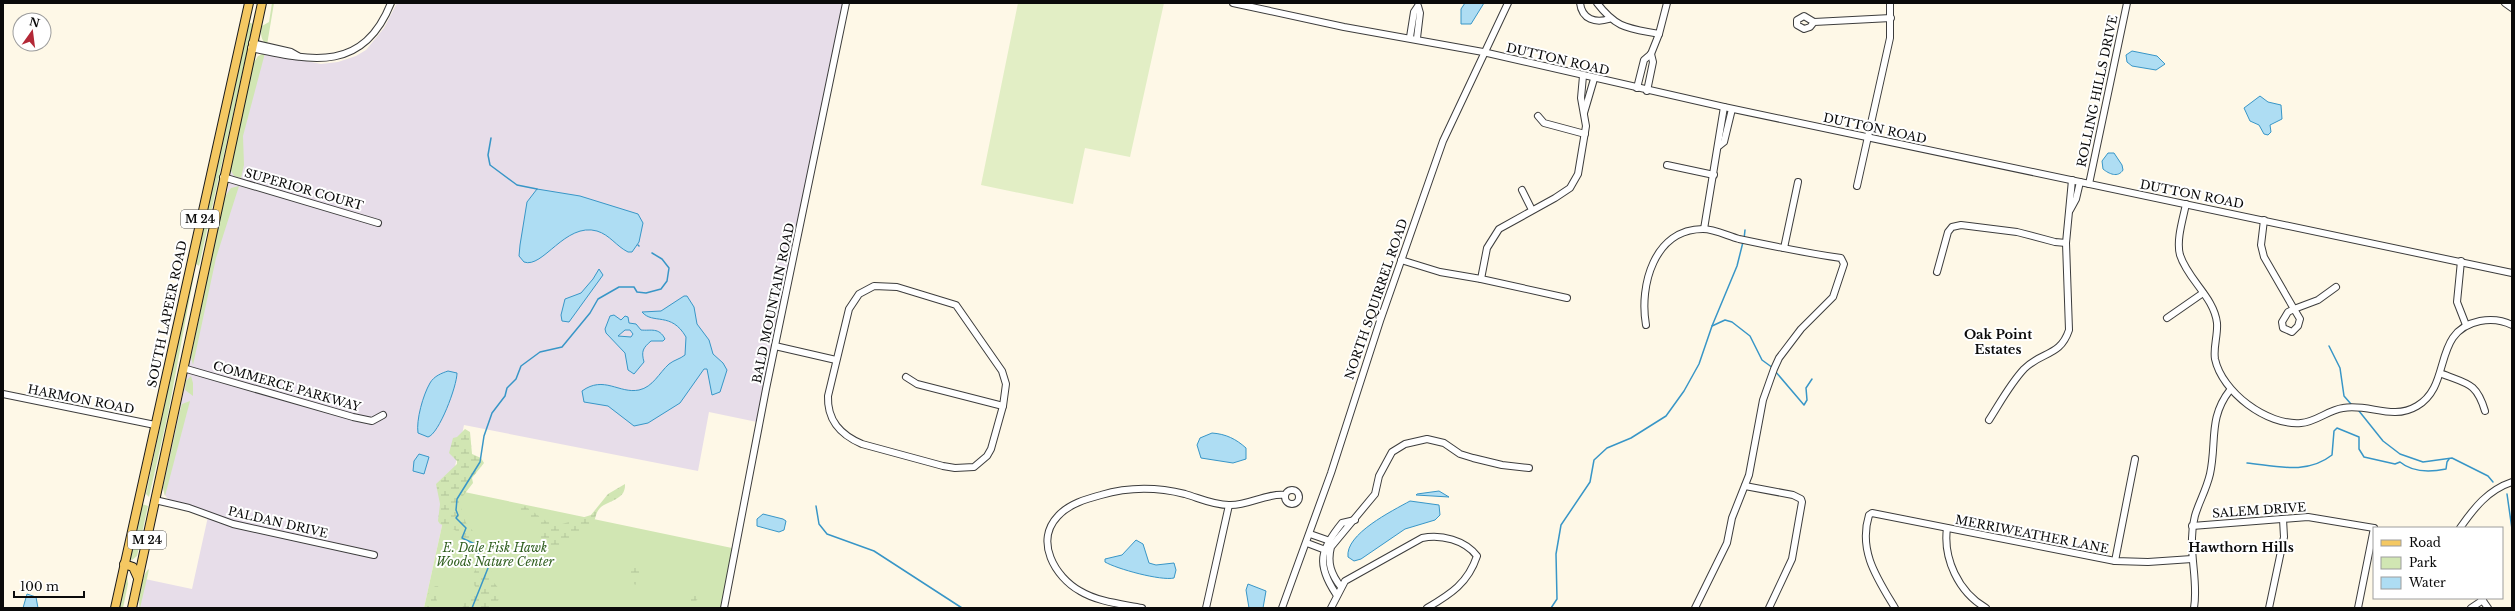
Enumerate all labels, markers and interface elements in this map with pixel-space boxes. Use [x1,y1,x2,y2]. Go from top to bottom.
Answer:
north arrow [12,12,52,52]
street label: ROLLING HILLS DRIVE [2074,13,2120,168]
text: N [28,14,42,30]
street label: DUTTON ROAD [1505,40,1611,78]
street label: DUTTON ROAD [1822,110,1928,146]
street label: SUPERIOR COURT [243,165,366,213]
street label: DUTTON ROAD [2139,177,2245,211]
road number: M 24 [181,210,219,228]
street label: NORTH SQUIRREL ROAD [1341,217,1411,381]
street label: BALD MOUNTAIN ROAD [749,221,797,385]
street label: SOUTH LAPEER ROAD [144,239,190,389]
district label: Oak Point Estates [1964,326,2032,358]
street label: COMMERCE PARKWAY [211,358,363,414]
street label: HARMON ROAD [26,381,136,417]
street label: SALEM DRIVE [2212,499,2307,521]
street label: PALDAN DRIVE [226,503,330,541]
street label: MERRIWEATHER LANE [1954,512,2110,556]
legend [2373,527,2503,599]
road number: M 24 [128,531,166,549]
text: Road [2409,535,2441,550]
district label: Hawthorn Hills [2188,539,2294,556]
park label: E. Dale Fisk Hawk Woods Nature Center [436,540,554,569]
text: Park [2409,555,2437,570]
scale bar [14,573,84,599]
text: Water [2408,575,2446,590]
text: 100 m [20,579,59,594]

